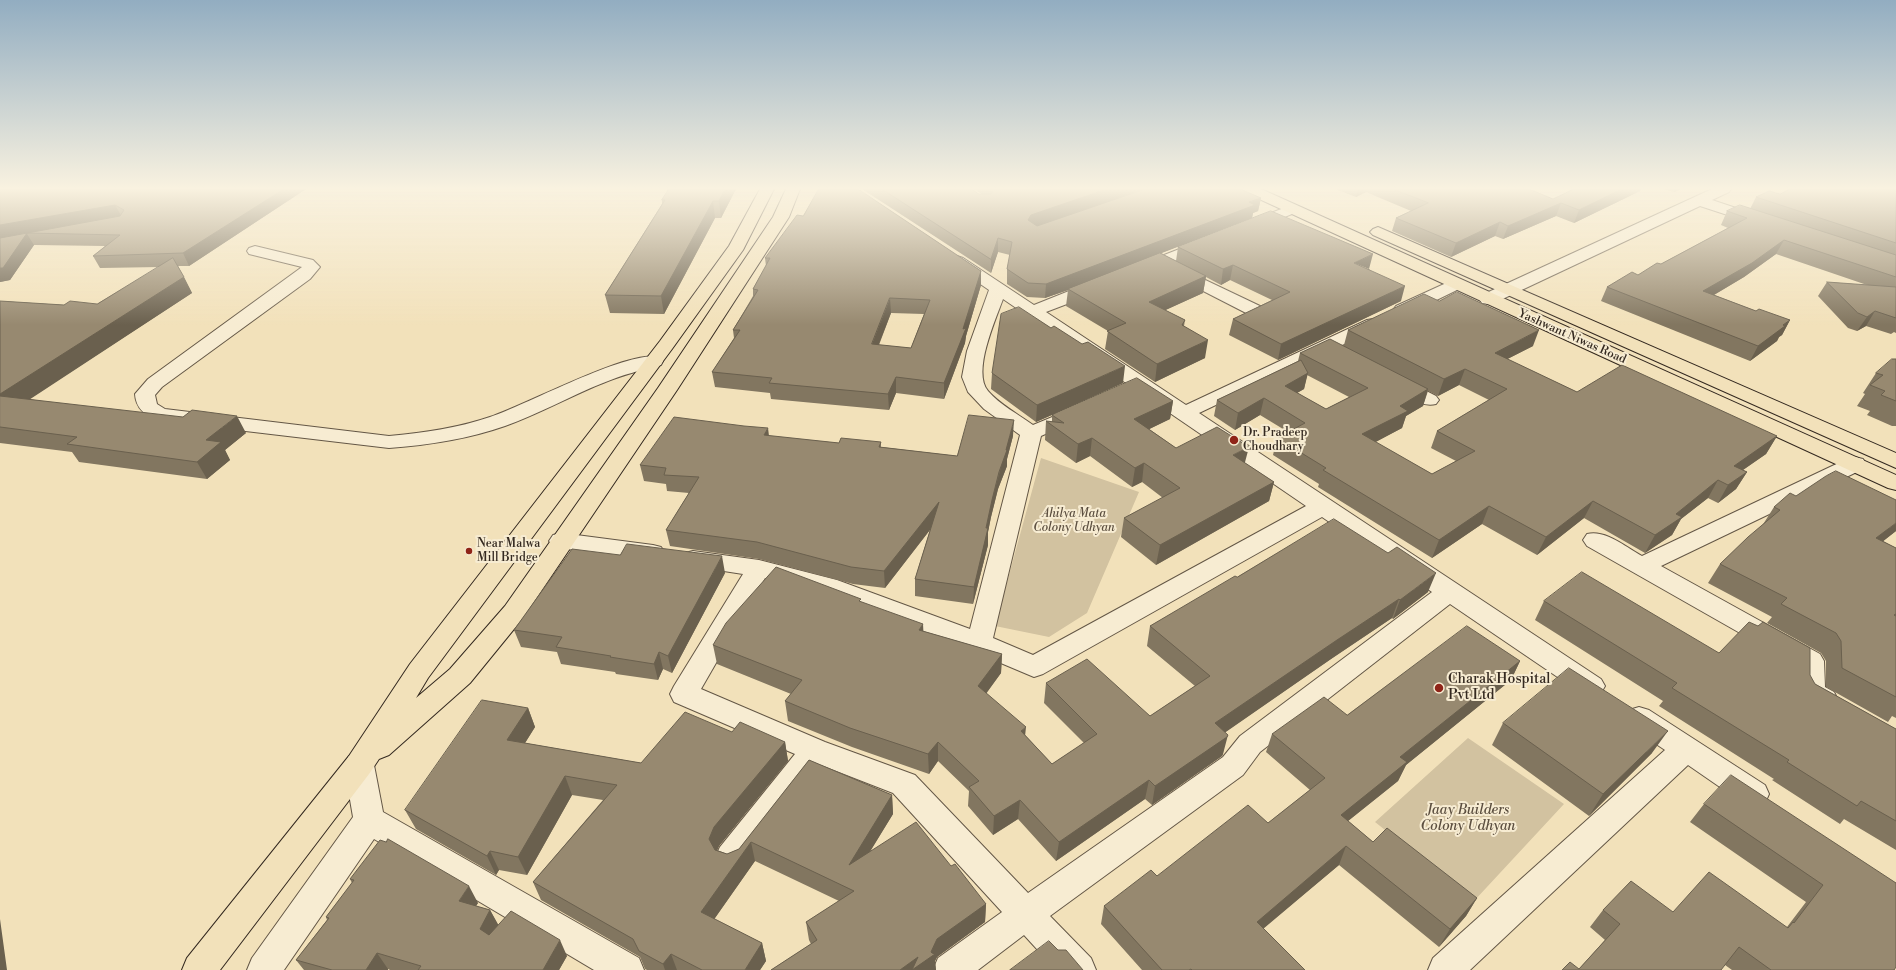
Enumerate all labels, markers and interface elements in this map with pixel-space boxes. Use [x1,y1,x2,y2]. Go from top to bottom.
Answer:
street label: Yashwant Niwas Road [1516,307,1628,367]
place label: Dr. Pradeep Choudhary [1243,426,1307,454]
marker: Dr. Pradeep Choudhary [1228,434,1240,446]
park label: Ahilya Mata Colony Udhyan [1033,507,1115,535]
place label: Near Malwa Mill Bridge [477,537,540,565]
marker: Near Malwa Mill Bridge [464,546,474,556]
place label: Charak Hospital Pvt Ltd [1448,672,1550,704]
marker: Charak Hospital Pvt Ltd [1433,682,1445,694]
park label: Jaay Builders Colony Udhyan [1421,803,1515,836]

